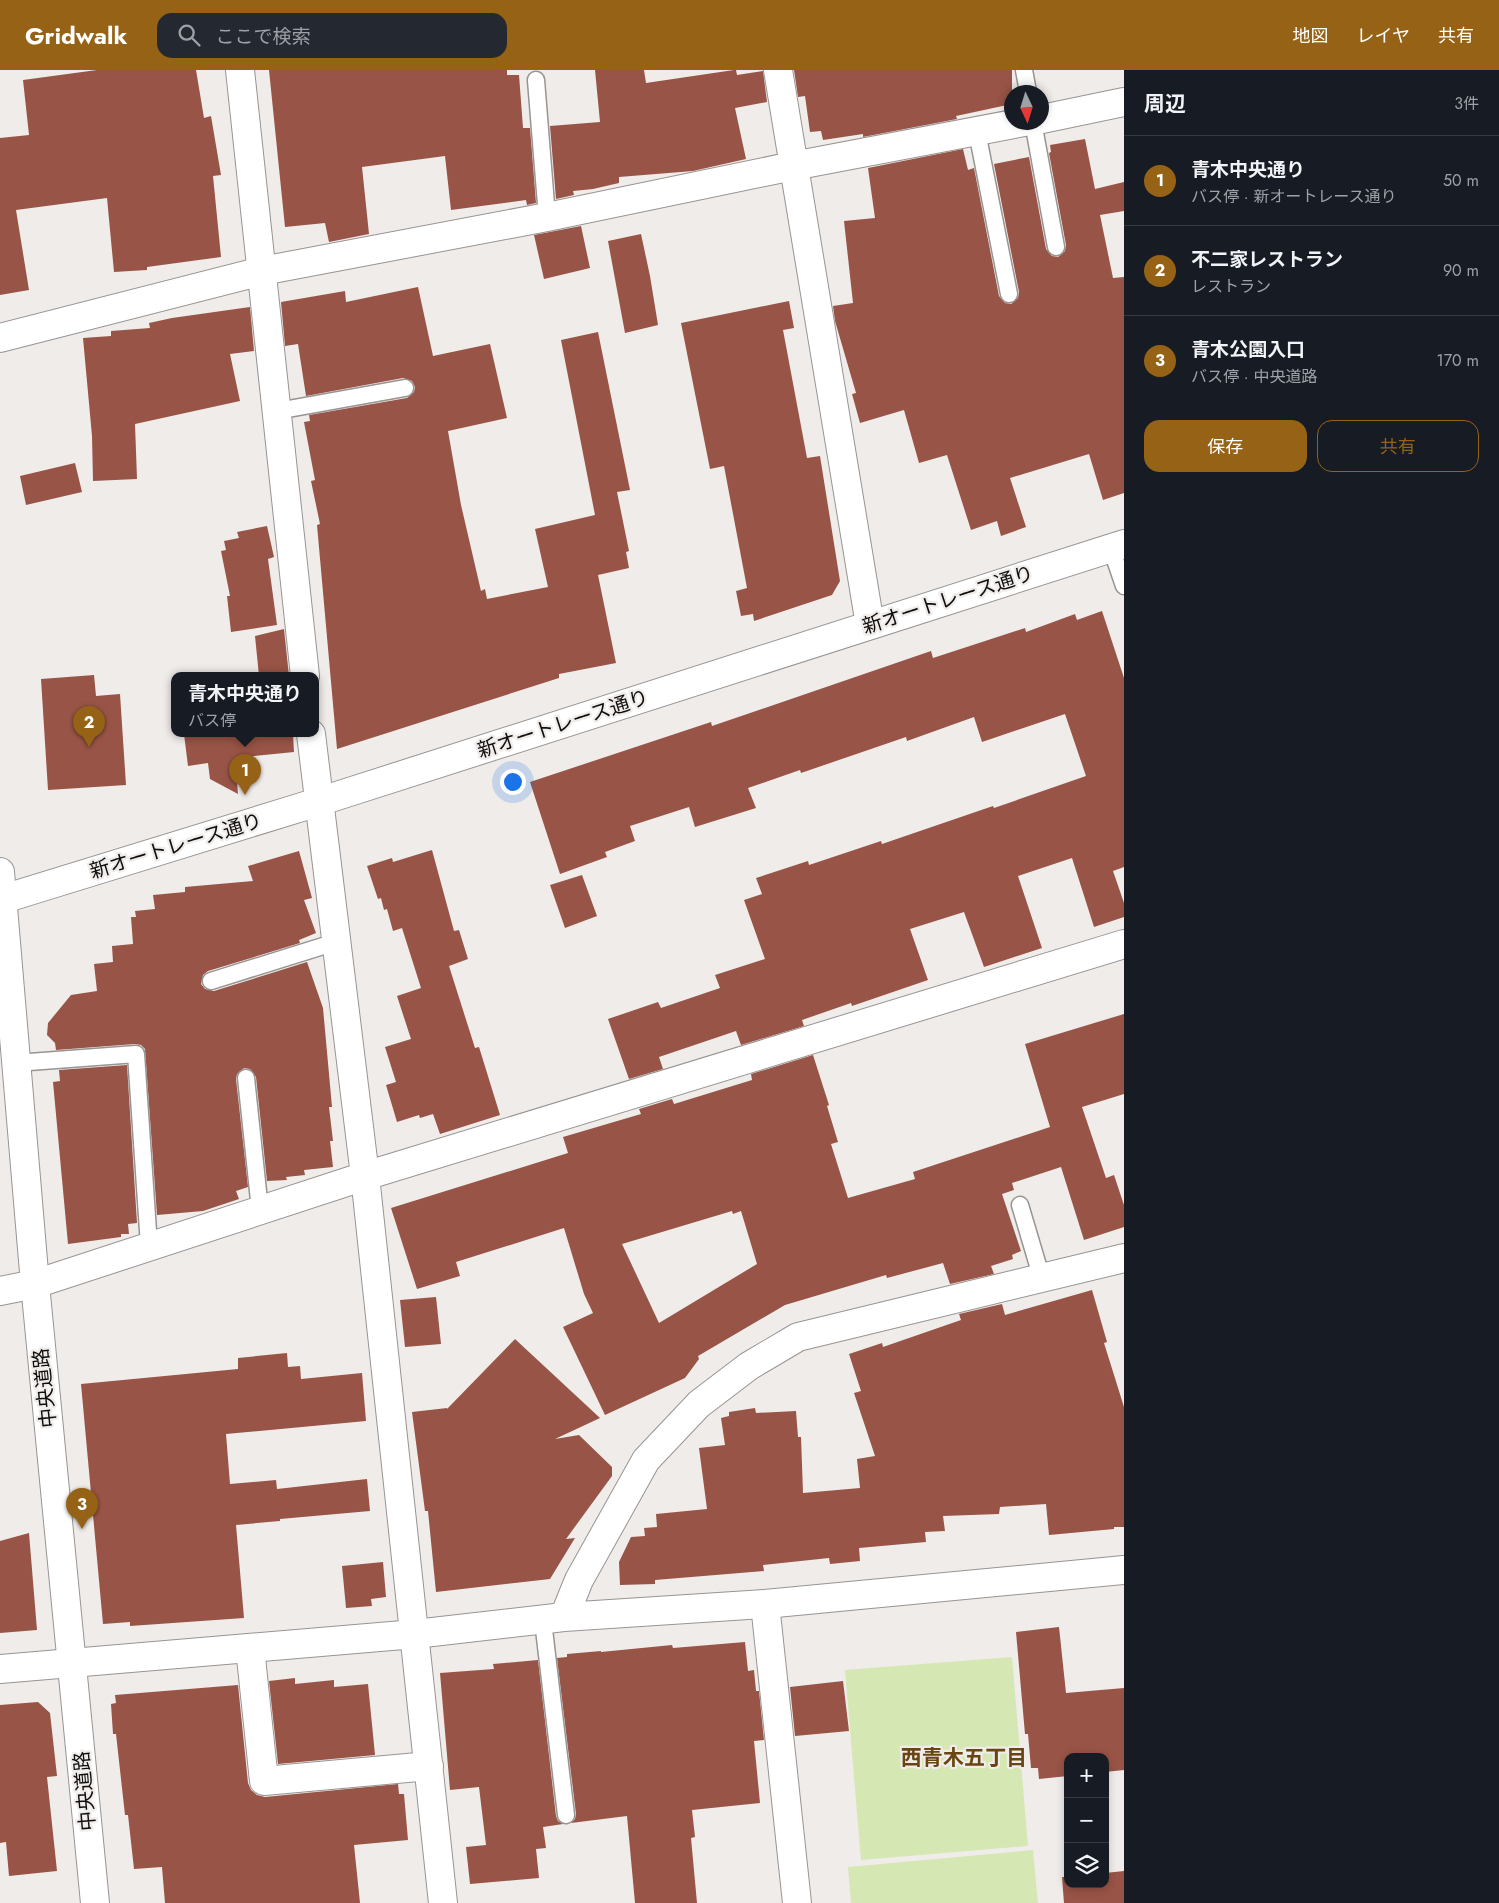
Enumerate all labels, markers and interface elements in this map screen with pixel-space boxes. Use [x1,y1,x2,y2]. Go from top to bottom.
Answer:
search box [157,13,507,58]
text: Gridwalk [25,18,127,53]
icon: search [175,21,203,49]
text: ここで検索 [215,23,310,50]
text: 地図 [1293,23,1329,49]
text: レイヤ [1357,23,1410,49]
text: 共有 [1438,23,1474,49]
north arrow [1004,85,1049,130]
text: 周辺 [1144,89,1186,119]
text: 3件 [1454,92,1479,115]
text: 青木中央通り [1191,156,1305,183]
text: 1 [1156,169,1164,192]
text: 50 m [1443,169,1479,192]
text: バス停 · 新オートレース通り [1191,185,1397,208]
text: 不二家レストラン [1191,246,1343,273]
text: 2 [1155,259,1165,282]
text: 90 m [1443,259,1479,282]
text: レストラン [1191,275,1271,298]
text: 青木公園入口 [1191,336,1305,363]
text: 3 [1155,349,1165,372]
text: 170 m [1437,349,1479,372]
text: バス停 · 中央道路 [1191,365,1317,388]
button: 保存 [1144,420,1307,472]
button: 共有 [1317,420,1479,472]
street label: 新オートレース通り [858,559,1038,641]
popup [171,672,319,737]
text: 青木中央通り [188,680,302,707]
street label: 新オートレース通り [473,683,653,765]
pin: 2 [73,706,105,747]
text: バス停 [188,709,236,732]
pin: 1 [229,754,261,795]
your location [500,769,526,795]
street label: 新オートレース通り [86,806,266,886]
street label: 中央道路 [26,1347,64,1429]
pin: 3 [66,1488,98,1529]
district label: 西青木五丁目 [901,1743,1027,1773]
street label: 中央道路 [67,1750,103,1832]
map controls [1064,1753,1109,1888]
button: + [1064,1753,1109,1798]
button: − [1064,1798,1109,1843]
button: layers [1064,1843,1109,1888]

